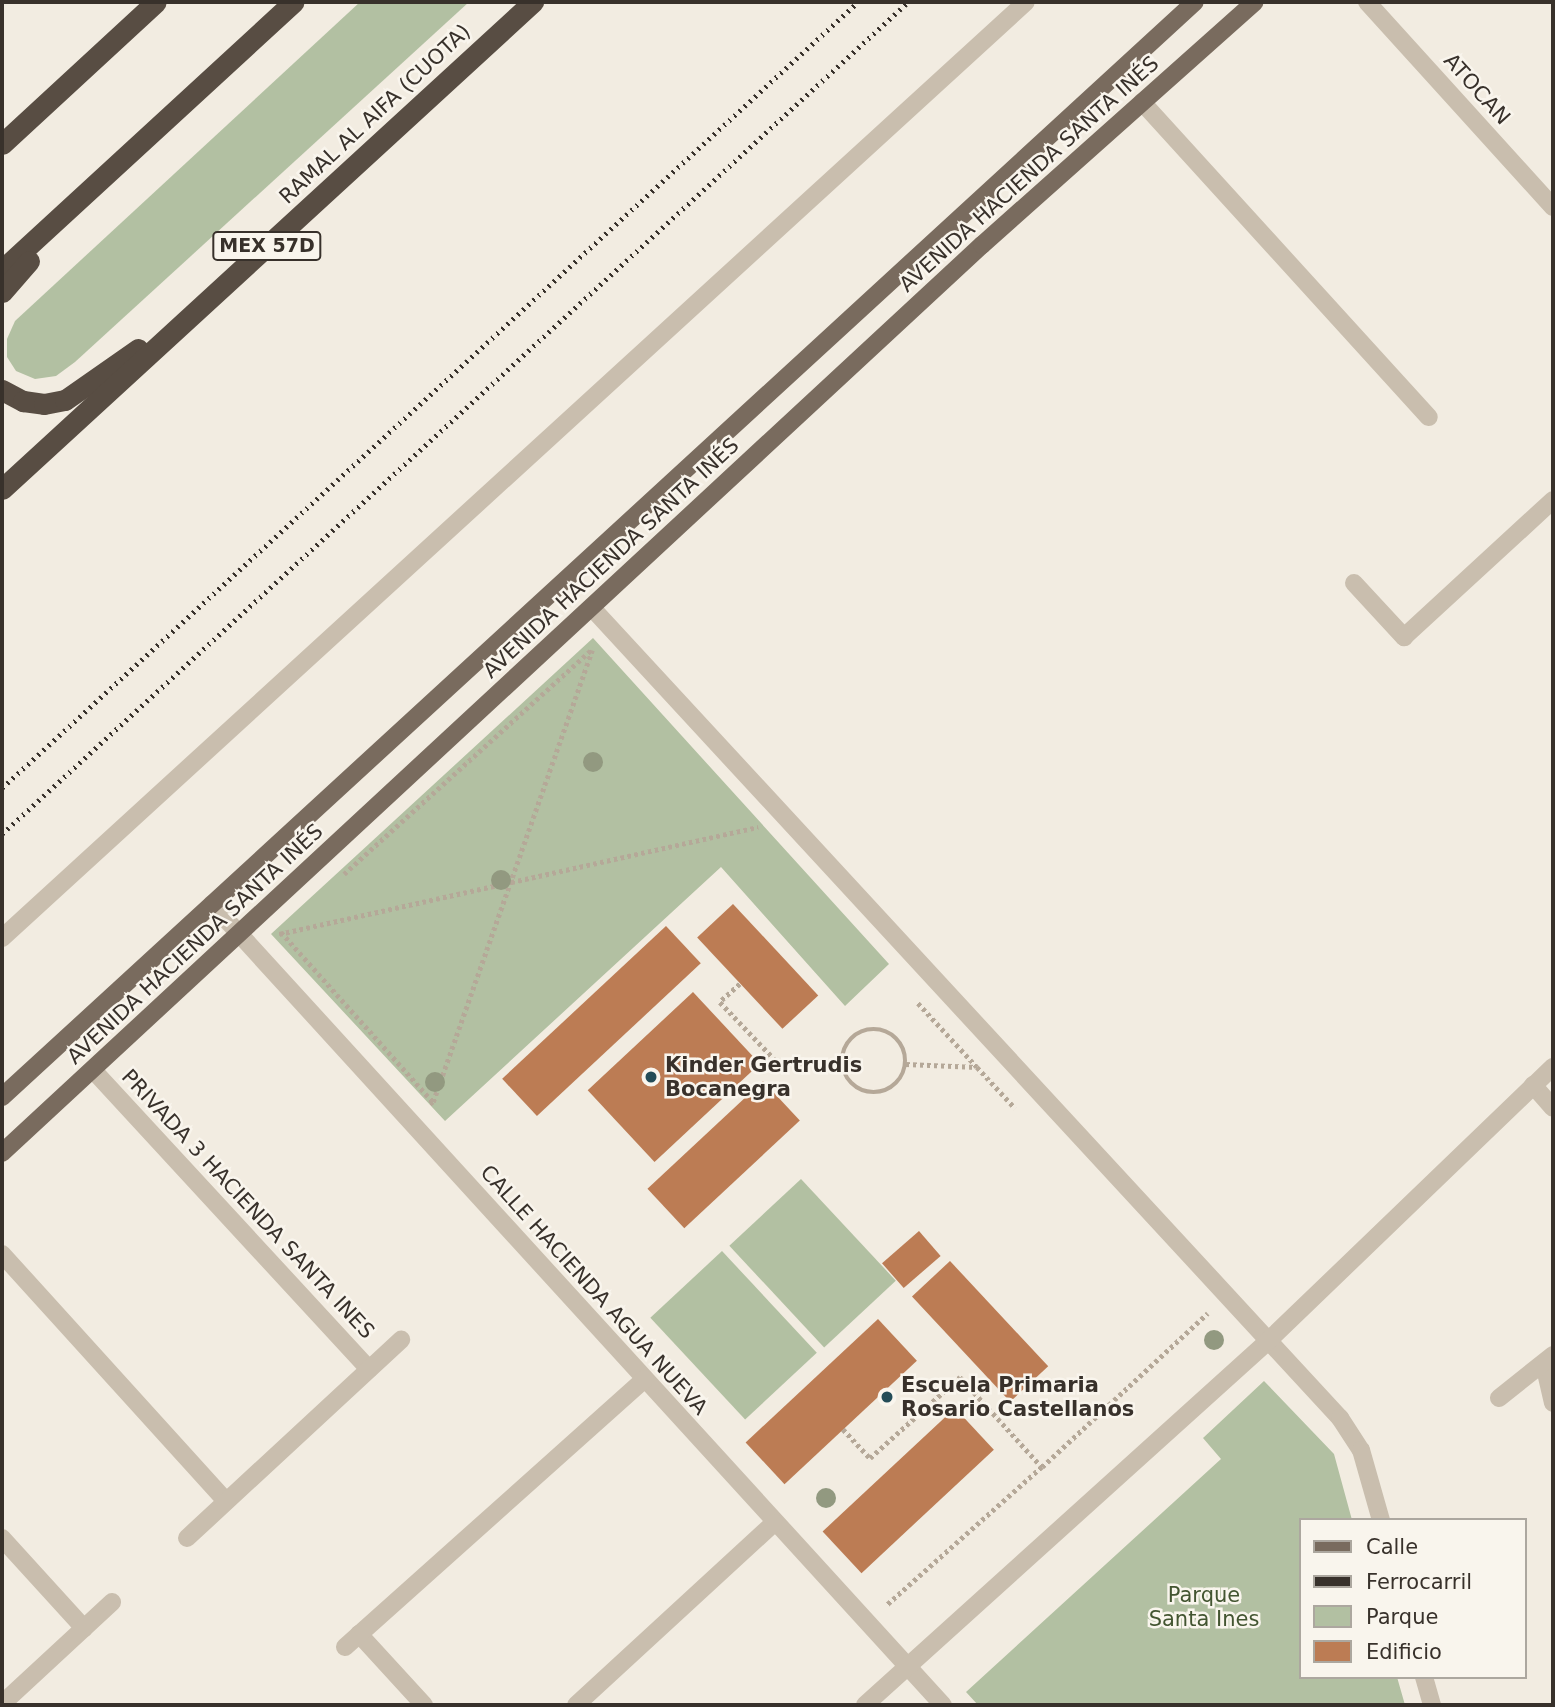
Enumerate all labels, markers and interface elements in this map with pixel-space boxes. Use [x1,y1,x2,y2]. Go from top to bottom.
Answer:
street label: RAMAL AL AIFA (CUOTA) [274,19,476,209]
street label: ATOCAN [1439,48,1515,130]
street label: AVENIDA HACIENDA SANTA INÉS [894,51,1164,297]
road number: MEX 57D [211,230,323,262]
street label: AVENIDA HACIENDA SANTA INÉS [478,433,744,683]
street label: AVENIDA HACIENDA SANTA INÉS [62,819,328,1069]
place label: Kinder Gertrudis Bocanegra [665,1052,862,1102]
street label: PRIVADA 3 HACIENDA SANTA INES [116,1064,380,1344]
marker: Kinder Gertrudis Bocanegra [643,1069,659,1085]
street label: CALLE HACIENDA AGUA NUEVA [475,1160,713,1420]
place label: Escuela Primaria Rosario Castellanos [901,1372,1134,1422]
marker: Escuela Primaria Rosario Castellanos [879,1389,895,1405]
legend [1300,1518,1527,1679]
text: Calle [1366,1535,1418,1559]
text: Ferrocarril [1366,1570,1472,1594]
park label: Parque Santa Ines [1149,1582,1259,1632]
text: Parque [1366,1605,1438,1629]
text: Edificio [1366,1640,1442,1664]

